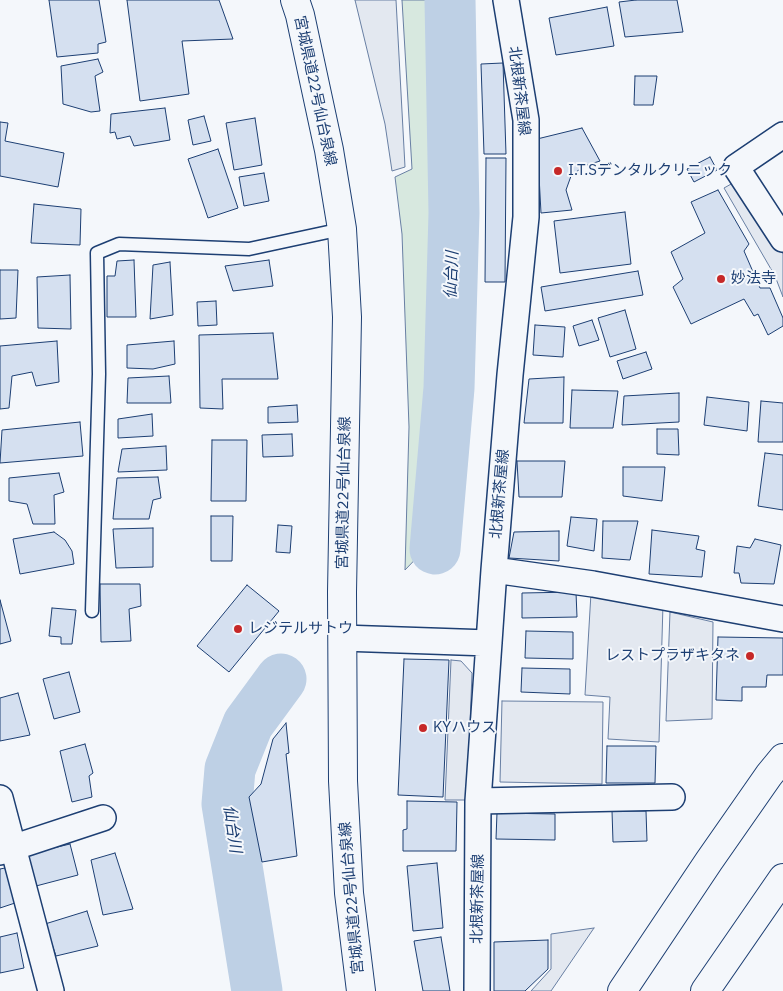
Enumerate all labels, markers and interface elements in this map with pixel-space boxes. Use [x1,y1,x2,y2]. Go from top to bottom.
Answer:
street label: 宮城県道22号仙台泉線 [290,14,340,168]
street label: 北根新茶屋線 [505,45,533,137]
place label: I.T.Sデンタルクリニック [568,162,732,180]
marker: I.T.Sデンタルクリニック [552,165,564,177]
water label: 仙台川 [442,251,462,299]
place label: 妙法寺 [731,270,776,288]
marker: 妙法寺 [715,273,727,285]
street label: 宮城県道22号仙台泉線 [334,416,354,570]
street label: 北根新茶屋線 [487,448,513,540]
place label: レジテルサトウ [248,620,353,638]
marker: レジテルサトウ [232,623,244,635]
place label: レストプラザキタネ [605,647,740,665]
marker: レストプラザキタネ [744,650,756,662]
place label: KYハウス [433,719,496,737]
marker: KYハウス [417,722,429,734]
water label: 仙台川 [219,804,245,854]
street label: 宮城県道22号仙台泉線 [336,821,368,975]
street label: 北根新茶屋線 [468,854,488,944]

